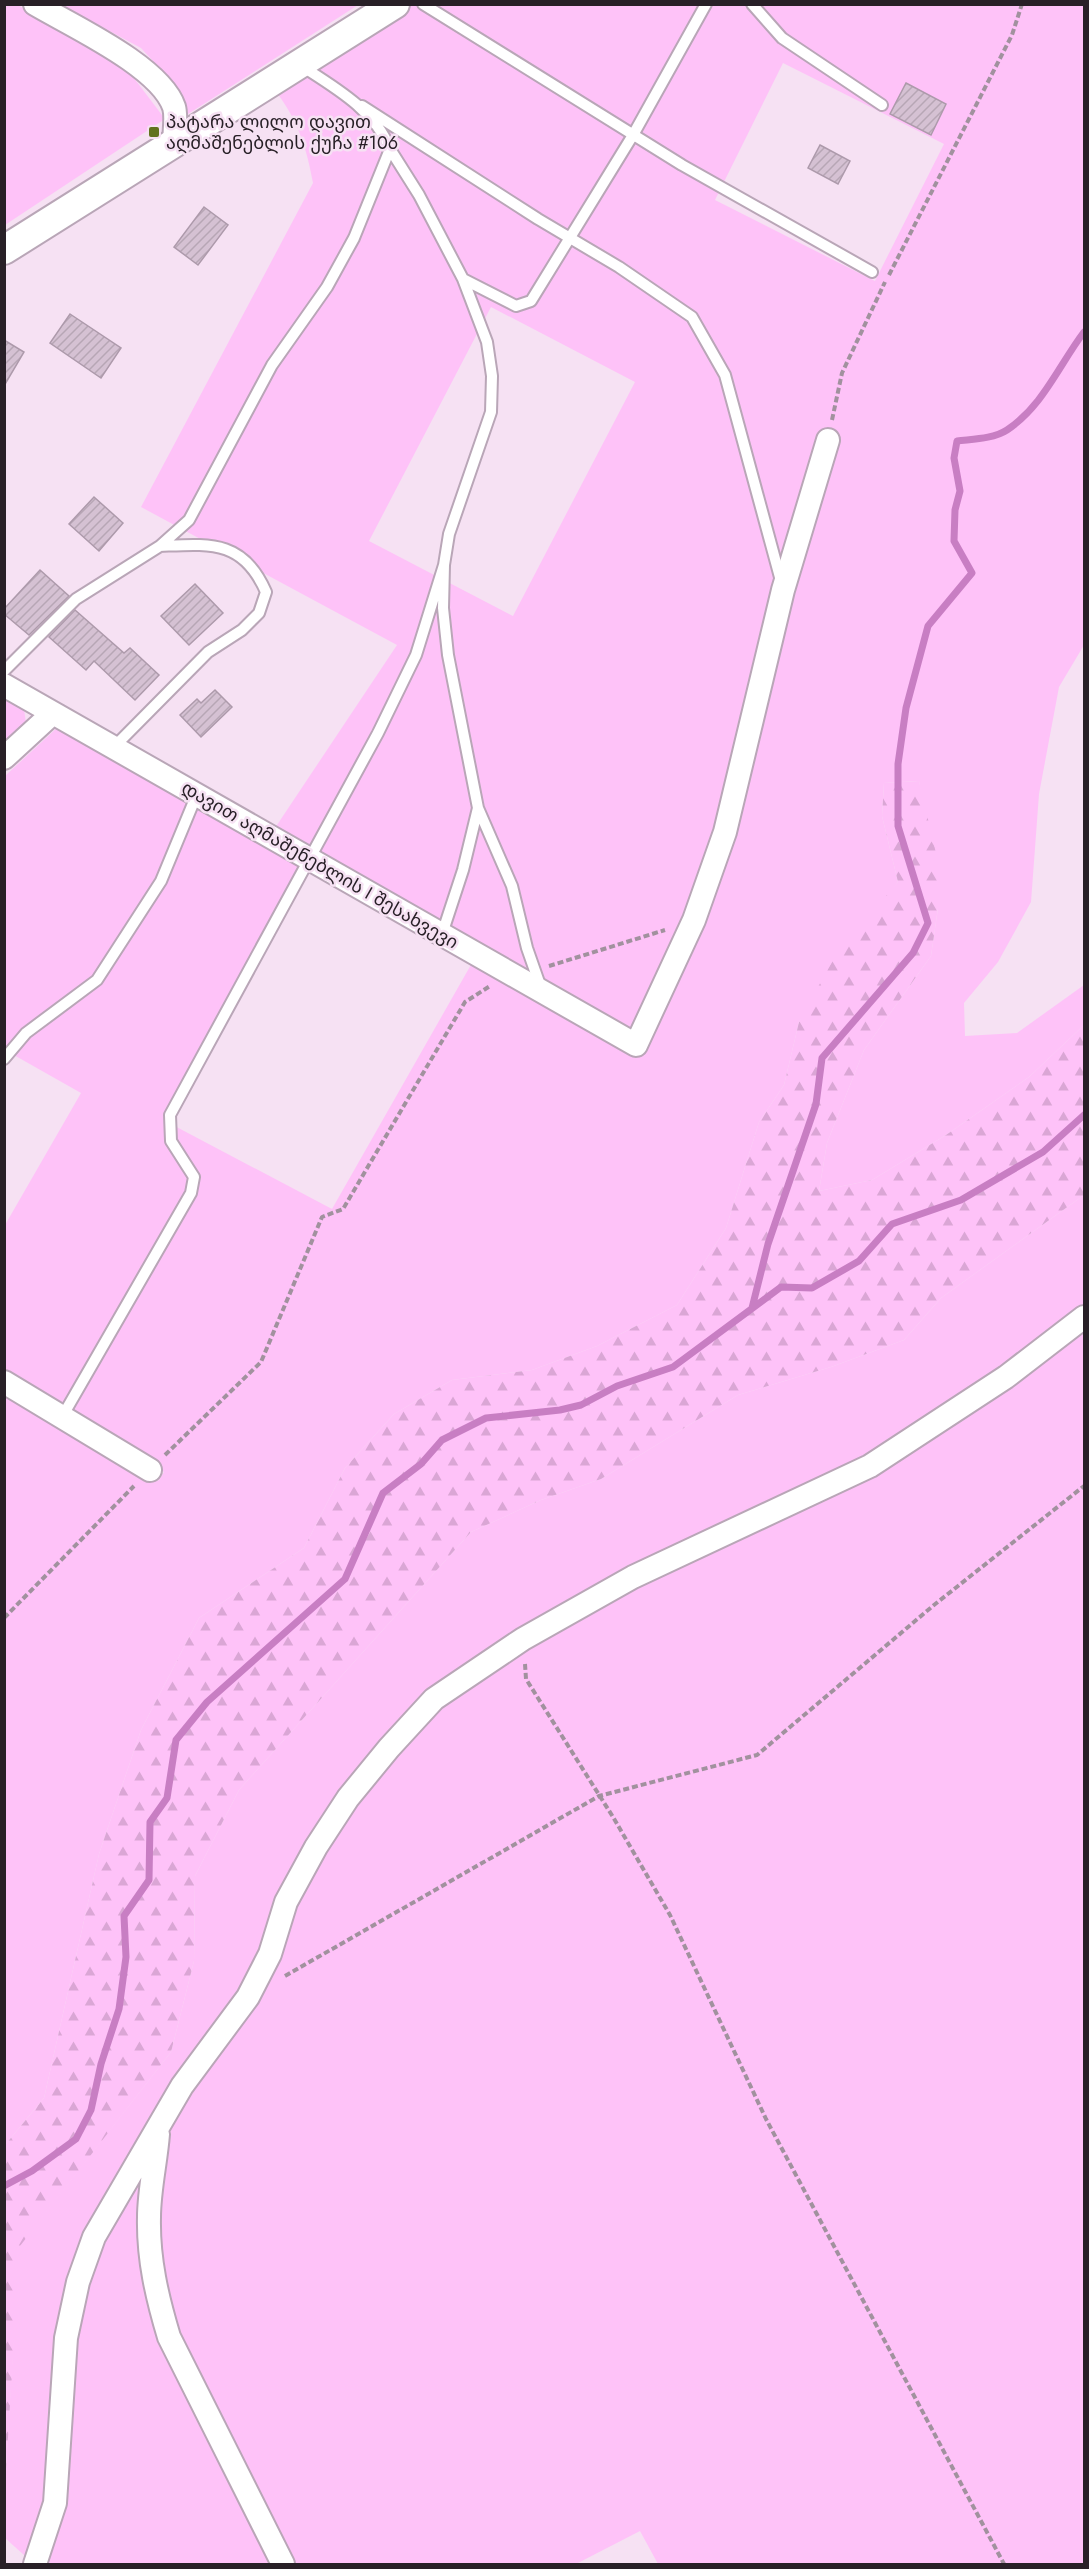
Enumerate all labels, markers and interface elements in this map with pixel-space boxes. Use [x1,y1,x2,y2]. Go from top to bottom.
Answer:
place label: პატარა ლილო დავით აღმაშენებლის ქუჩა #106 [166,109,398,156]
marker: პატარა ლილო დავით აღმაშენებლის ქუჩა #106 [147,125,161,139]
street label: დავით აღმაშენებლის I შესახვევი [177,775,463,955]

